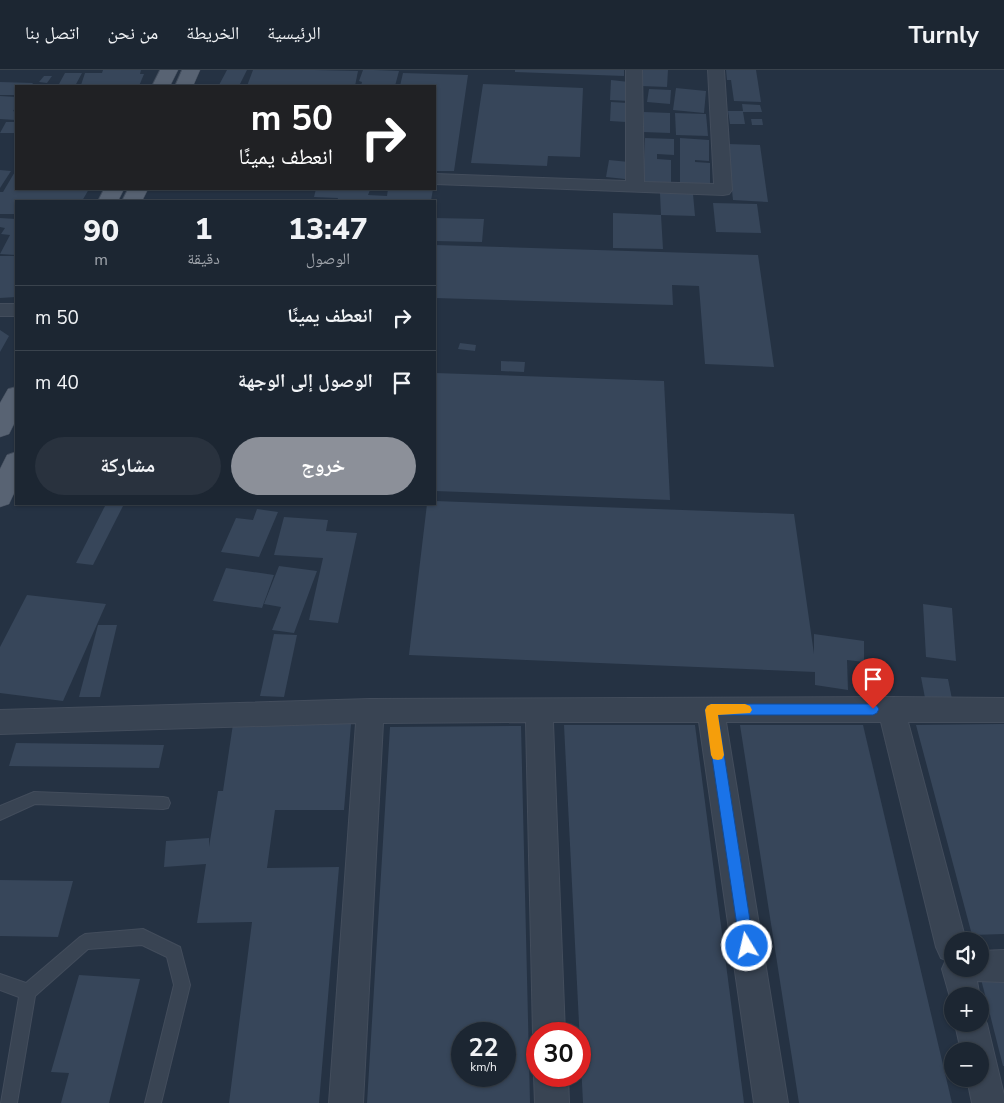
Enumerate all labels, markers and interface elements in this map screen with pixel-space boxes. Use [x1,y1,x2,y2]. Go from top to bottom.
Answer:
text: Turnly [909,19,979,51]
text: اتصل بنا [25,21,80,45]
text: من نحن [108,21,158,45]
text: الخريطة [186,21,239,45]
text: الرئيسية [267,21,321,45]
text: 50 m [251,95,333,142]
icon: right [351,105,416,170]
text: انعطف يمينًا [239,142,333,172]
text: 1 [195,209,213,250]
text: 13:47 [288,209,368,250]
text: 90 [83,211,119,252]
text: دقيقة [187,248,220,270]
text: الوصول [306,248,350,270]
text: m [94,249,108,271]
text: انعطف يمينًا [287,303,373,329]
icon: right [388,304,416,332]
text: 50 m [35,305,79,331]
text: الوصول إلى الوجهة [238,368,373,394]
icon: arrive [388,369,416,397]
text: 40 m [35,370,79,396]
button: مشاركة [35,437,221,495]
button: خروج [231,437,416,495]
pin [852,658,894,709]
icon: arrive [859,665,887,693]
position arrow [720,919,772,971]
map controls [944,932,989,1087]
button: sound [944,932,989,977]
button: + [944,987,989,1032]
speed limit sign: 30 [526,1022,591,1087]
text: 22 [468,1031,499,1065]
button: − [944,1042,989,1087]
text: km/h [470,1059,497,1075]

